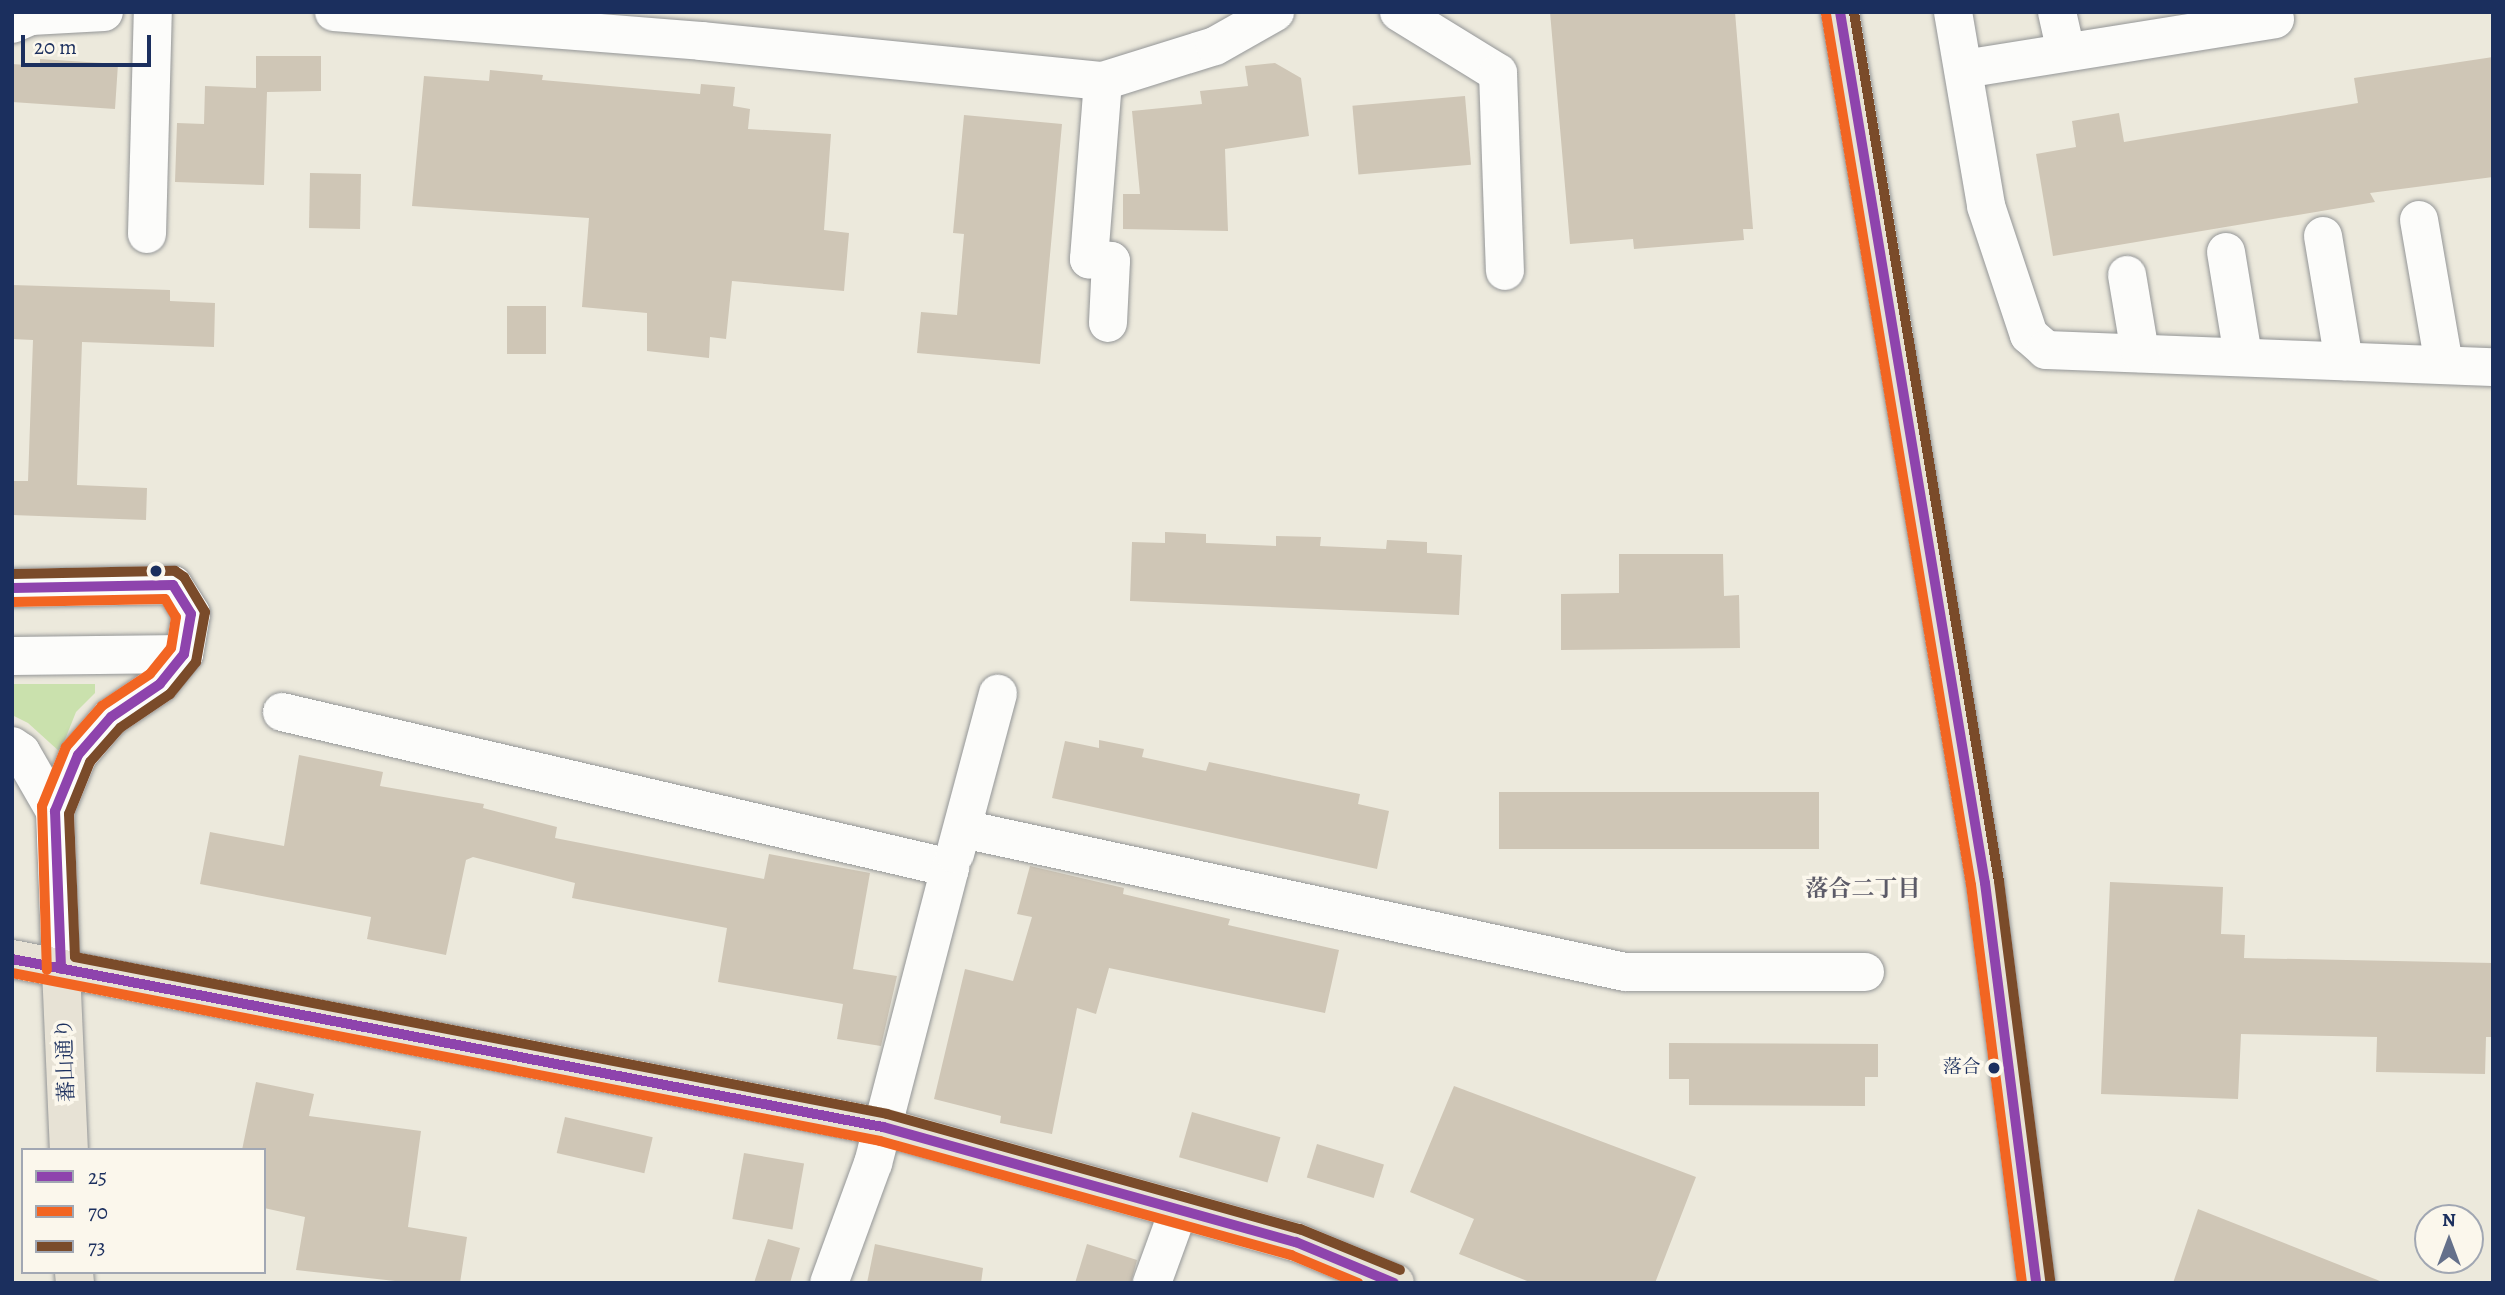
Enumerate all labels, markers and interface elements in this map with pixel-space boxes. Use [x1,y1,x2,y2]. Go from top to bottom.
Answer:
scale bar [24,21,154,65]
text: 20 m [34,33,77,61]
unlabelled marker [149,564,163,578]
district label: 落合二丁目 [1806,875,1920,903]
street label: 蕃山通り [51,1018,79,1102]
place label: 落合 [1943,1057,1981,1079]
marker: 落合 [1987,1061,2001,1075]
legend [21,1148,266,1274]
text: 25 [88,1163,107,1191]
text: 70 [88,1198,108,1226]
north arrow [2414,1204,2484,1274]
text: N [2442,1207,2456,1233]
text: 73 [88,1233,106,1261]

